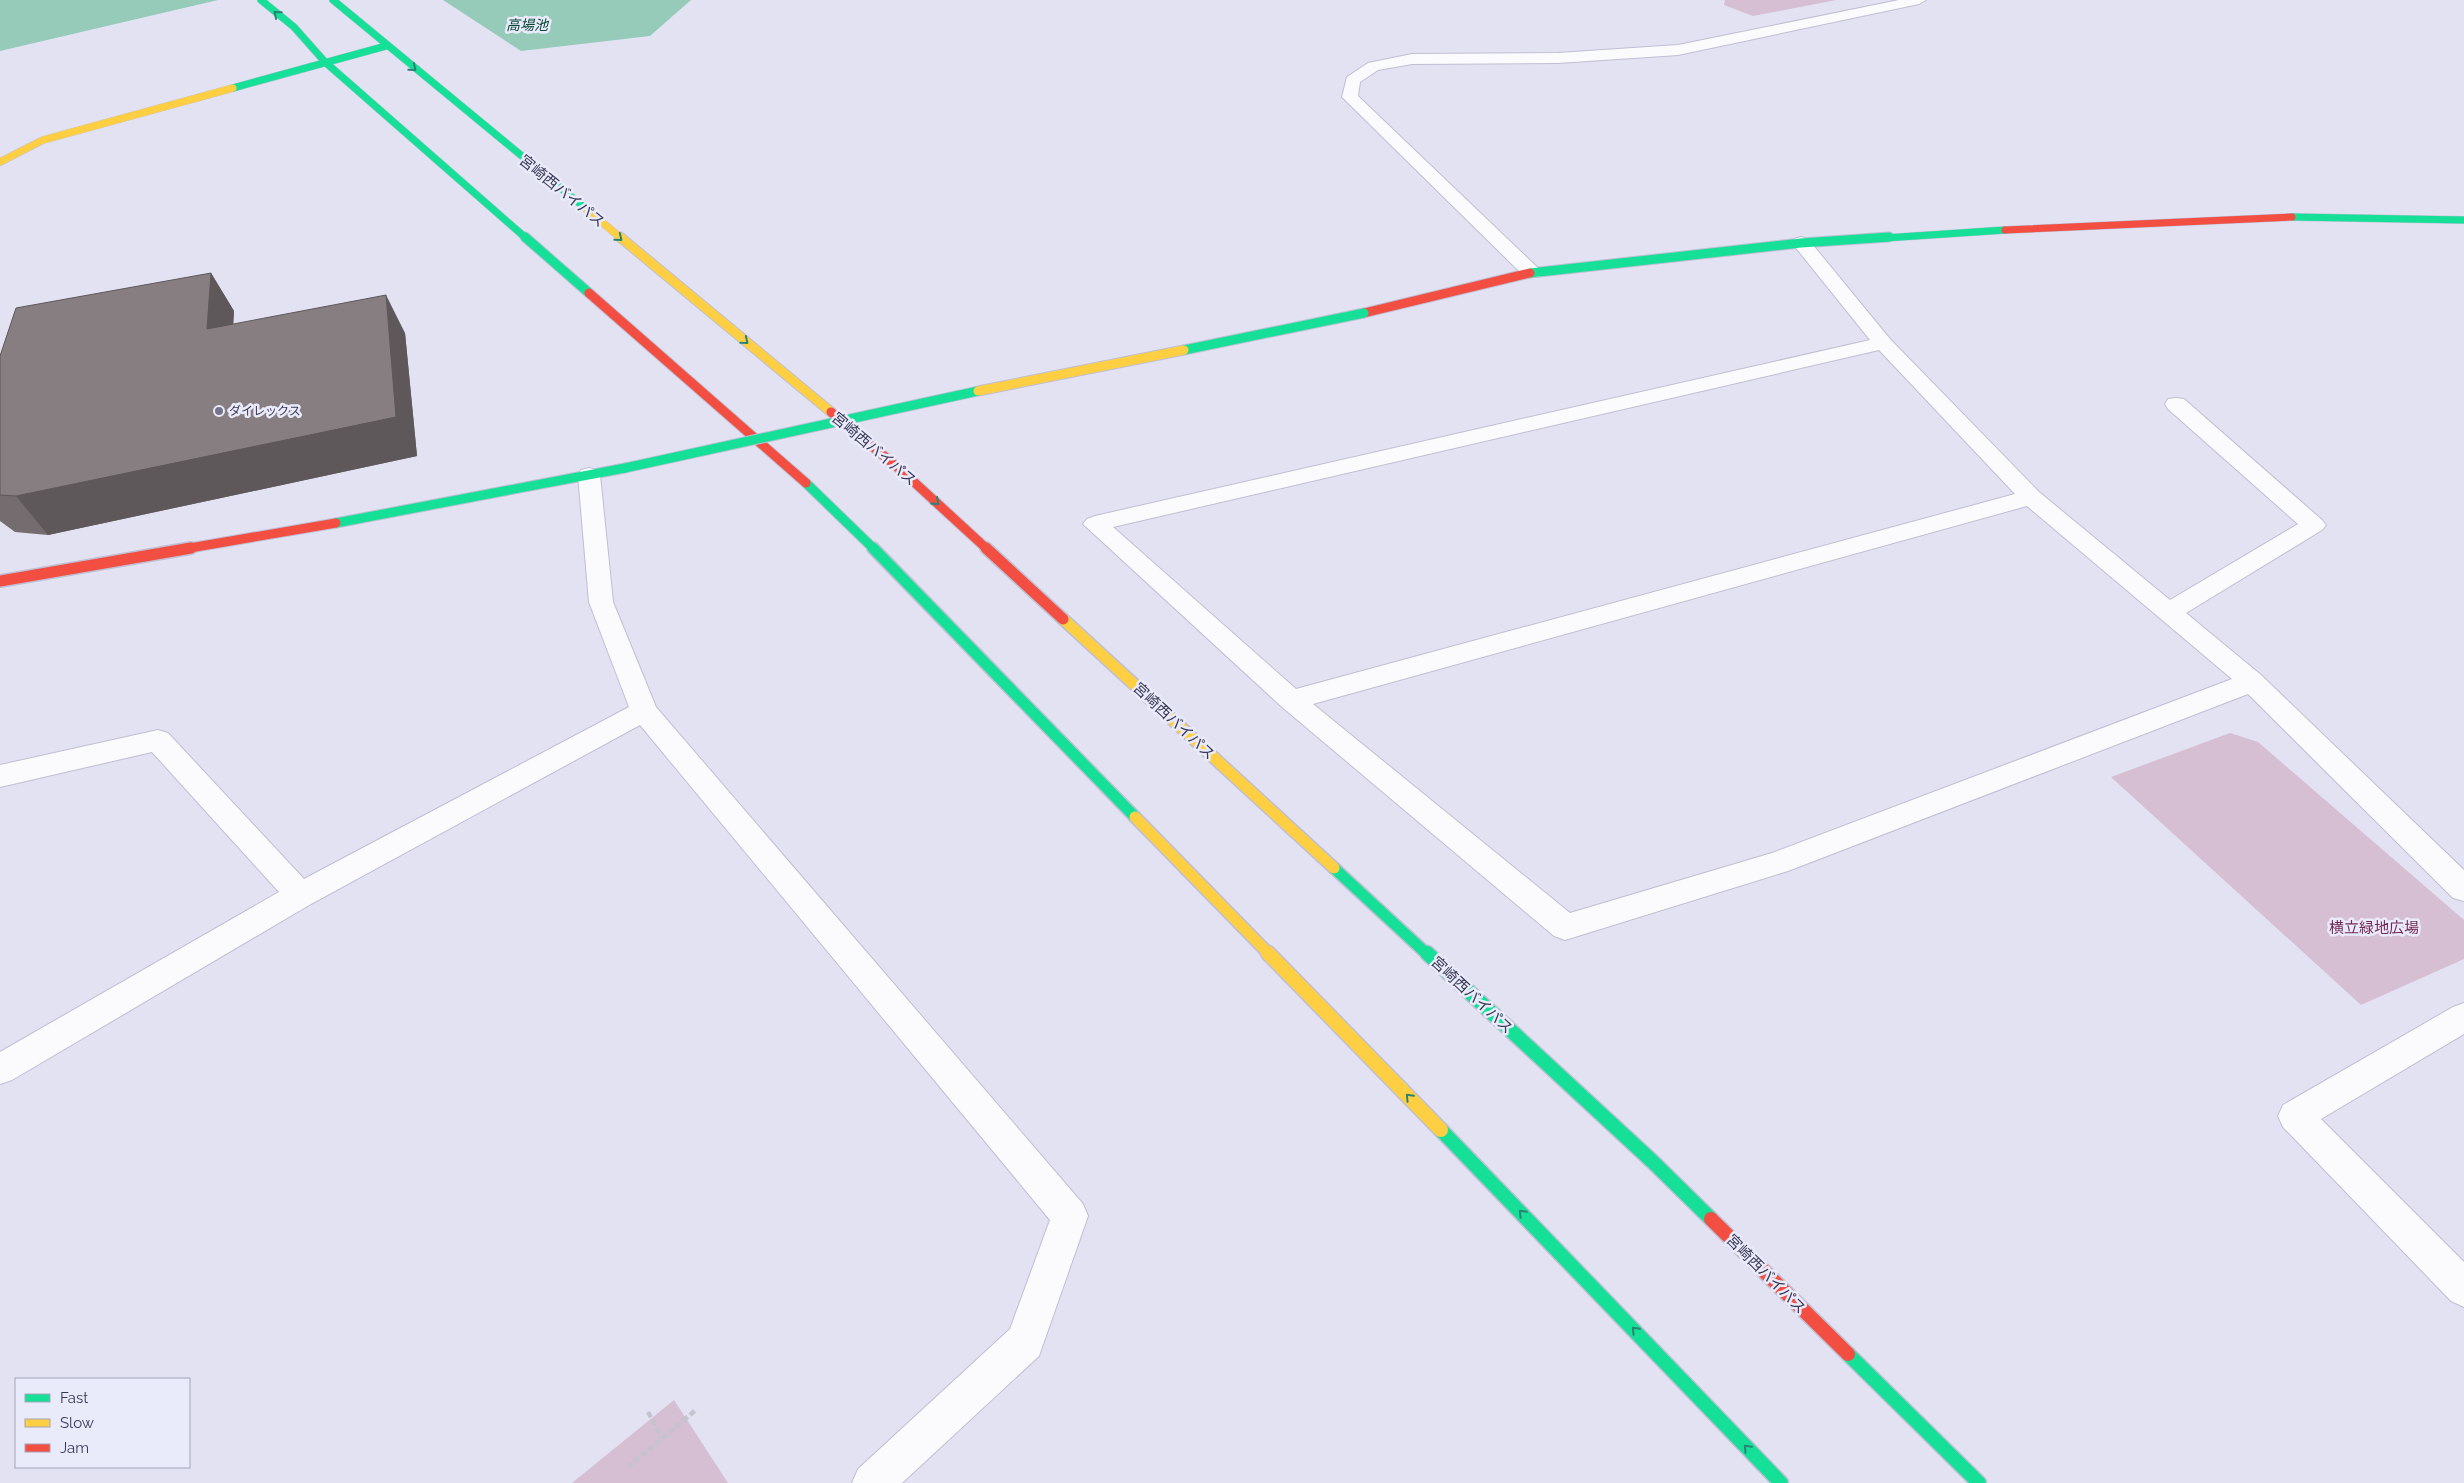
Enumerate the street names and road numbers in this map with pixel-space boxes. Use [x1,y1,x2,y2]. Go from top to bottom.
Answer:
street label: 宮崎西バイパス [516,151,608,231]
street label: 宮崎西バイパス [828,408,920,490]
street label: 宮崎西バイパス [1130,679,1218,763]
street label: 宮崎西バイパス [1428,953,1516,1037]
street label: 宮崎西バイパス [1723,1231,1809,1317]

